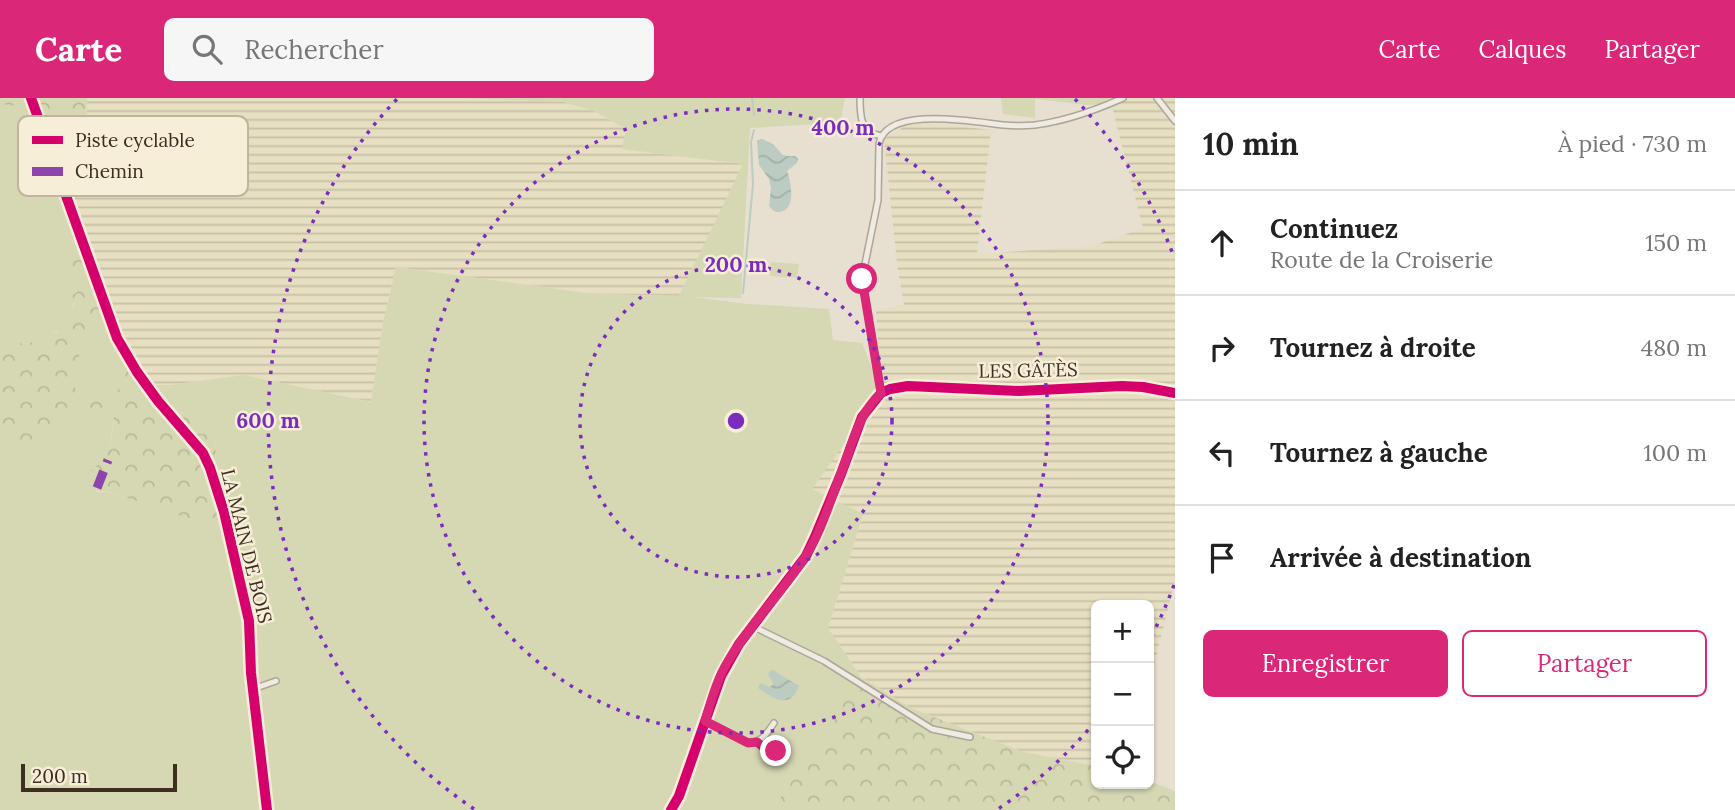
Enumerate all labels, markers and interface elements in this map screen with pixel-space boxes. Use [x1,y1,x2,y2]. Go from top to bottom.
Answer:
search box [164,18,654,81]
text: Carte [35,28,122,70]
icon: search [188,30,226,68]
text: Rechercher [244,33,384,66]
text: Carte [1378,34,1440,65]
text: Calques [1478,34,1566,65]
text: Partager [1604,34,1700,65]
text: 400 m [811,114,875,141]
legend [18,116,248,196]
text: 10 min [1203,125,1299,163]
text: Piste cyclable [75,128,195,152]
text: À pied · 730 m [1558,129,1707,158]
text: Chemin [75,159,144,183]
text: Continuez [1270,212,1398,245]
icon: ahead [1203,224,1241,262]
text: 150 m [1645,228,1707,257]
text: Route de la Croiserie [1270,245,1493,274]
text: 200 m [705,251,767,278]
route start [846,263,877,294]
icon: right [1203,329,1241,367]
text: Tournez à droite [1270,331,1476,364]
text: 480 m [1641,333,1707,362]
street label: LES GÂTÈS [978,357,1078,383]
text: 600 m [236,407,300,434]
centre of rings [724,409,748,433]
icon: left [1203,434,1241,472]
text: Tournez à gauche [1270,436,1488,469]
text: 100 m [1643,438,1707,467]
street label: LA MAIN DE BOIS [216,466,278,626]
icon: arrive [1203,539,1241,577]
text: Arrivée à destination [1270,541,1531,574]
map controls [1091,600,1154,789]
button: + [1091,600,1154,663]
button: Enregistrer [1203,630,1448,697]
button: Partager [1462,630,1707,697]
button: − [1091,663,1154,726]
button: locate [1091,726,1154,789]
route end [760,735,791,766]
scale bar [21,761,177,793]
text: 200 m [32,764,88,788]

